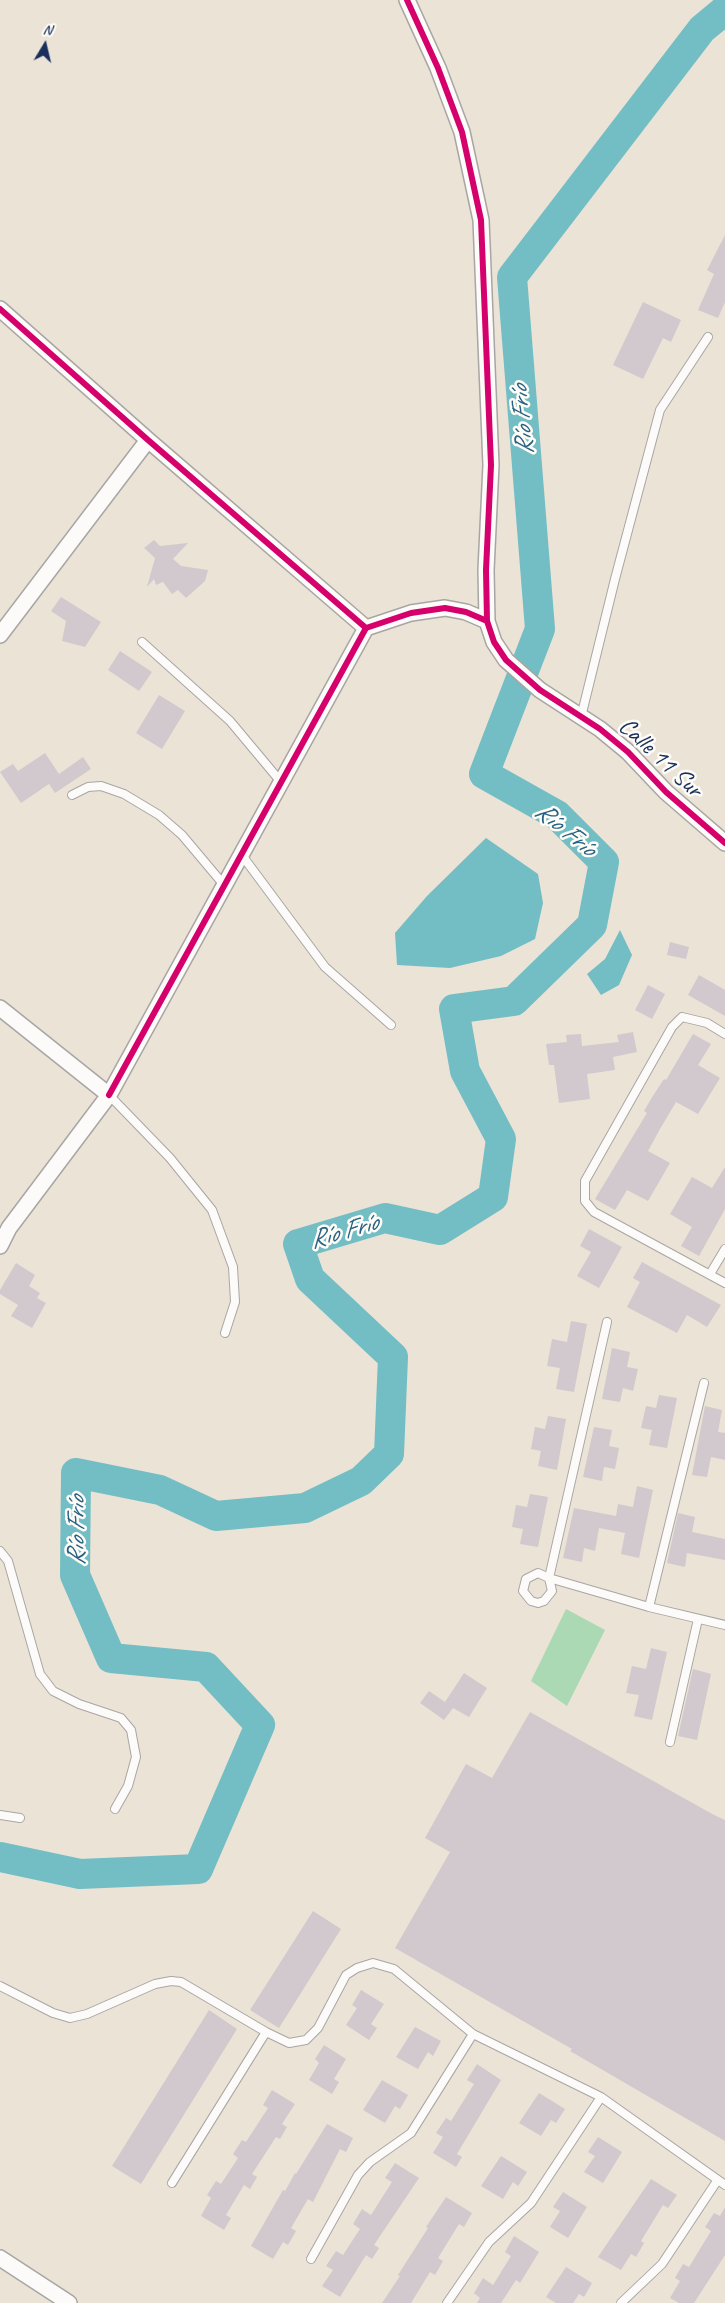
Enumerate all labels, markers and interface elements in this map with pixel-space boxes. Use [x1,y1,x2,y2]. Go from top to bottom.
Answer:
north arrow [20,20,70,70]
text: N [42,21,53,39]
water label: Río Frío [504,384,542,456]
street label: Calle 11 Sur [612,712,708,804]
water label: Río Frío [528,796,602,864]
water label: Río Frío [306,1207,382,1257]
water label: Río Frío [61,1496,93,1566]

